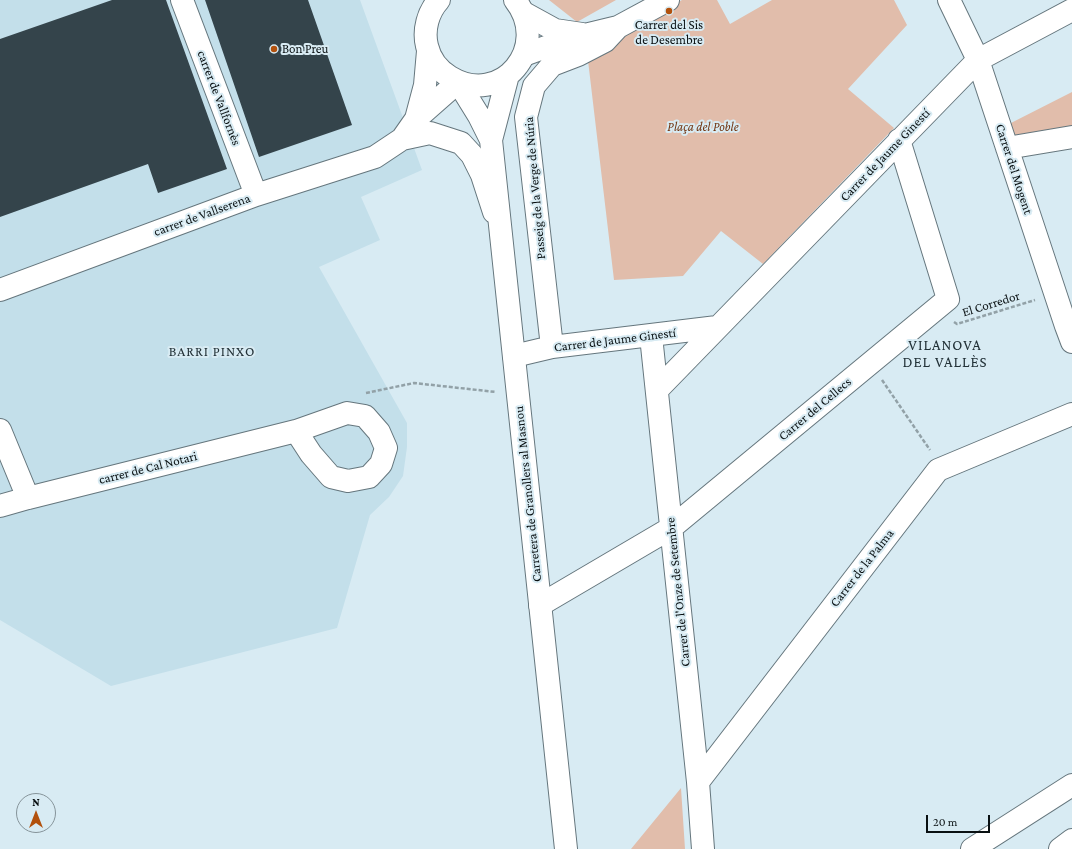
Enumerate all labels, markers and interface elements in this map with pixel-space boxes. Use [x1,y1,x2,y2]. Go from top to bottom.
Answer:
marker: Carrer del Sis de Desembre [664,6,674,16]
place label: Carrer del Sis de Desembre [635,17,703,48]
place label: Bon Preu [282,41,328,57]
marker: Bon Preu [269,44,279,54]
street label: carrer de Vallfornès [194,48,244,148]
street label: Carrer de Jaume Ginestí [837,105,933,205]
street label: Passeig de la Verge de Núria [521,116,549,260]
park label: Plaça del Poble [667,119,739,135]
street label: Carrer del Mogent [992,122,1036,216]
street label: carrer de Vallserena [152,190,252,240]
street label: El Corredor [960,288,1022,320]
street label: Carrer de Jaume Ginestí [553,325,677,355]
district label: VILANOVA DEL VALLÈS [902,336,988,371]
district label: BARRI PINXO [169,344,255,360]
street label: Carrer del Cellecs [775,374,855,444]
street label: Carretera de Granollers al Masnou [511,405,545,583]
street label: carrer de Cal Notari [97,448,199,488]
street label: Carrer de l'Onze de Setembre [662,517,694,667]
street label: Carrer de la Palma [827,526,897,610]
north arrow [16,793,56,833]
text: N [32,796,40,808]
scale bar [928,807,992,833]
text: 20 m [933,815,957,829]

